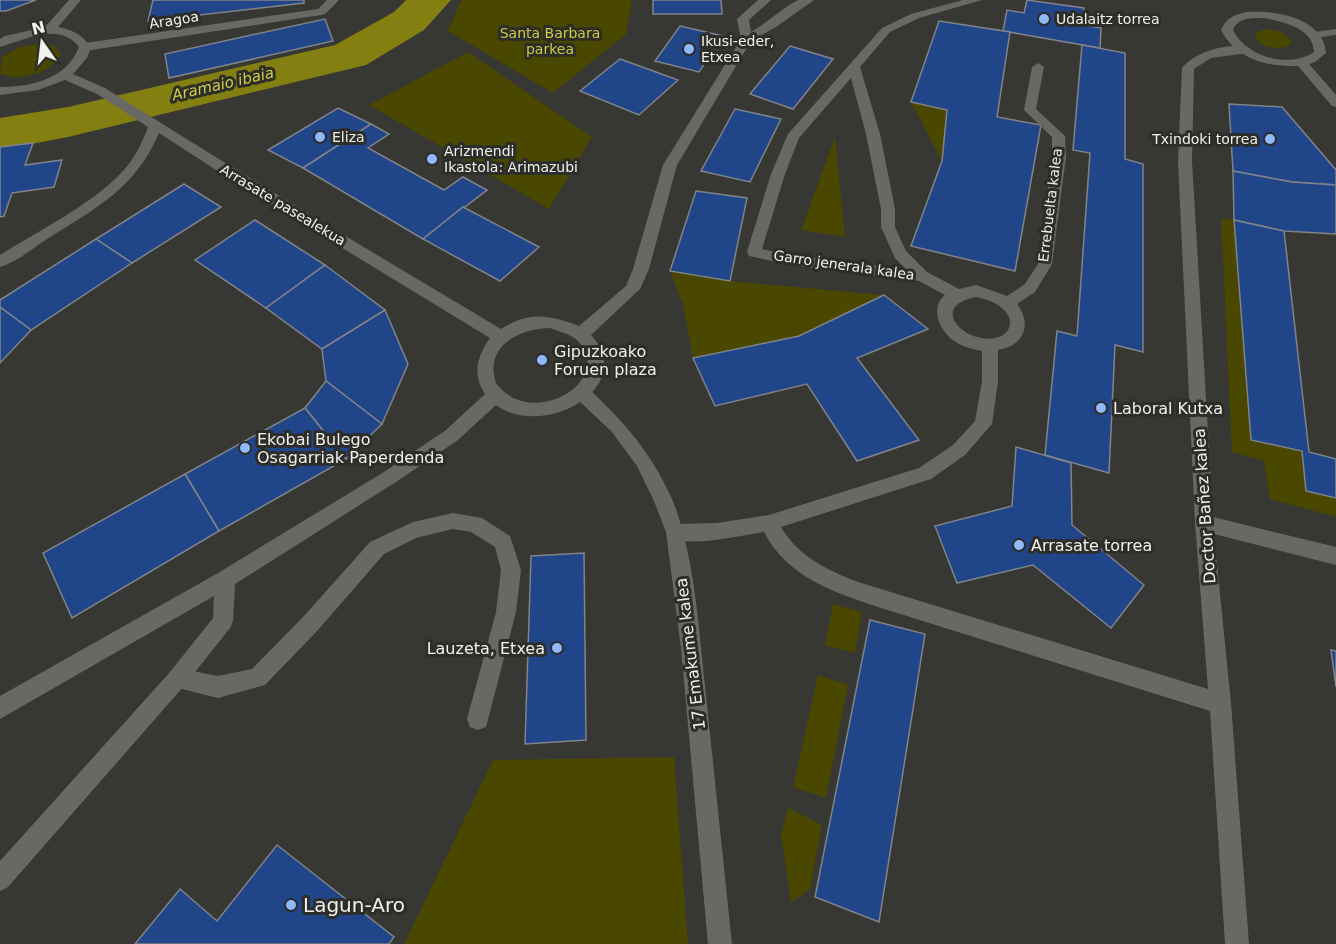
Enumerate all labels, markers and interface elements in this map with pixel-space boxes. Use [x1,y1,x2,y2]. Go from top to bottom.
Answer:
street label: Aragoa [148,8,200,32]
place label: Udalaitz torrea [1056,11,1160,27]
north arrow [12,12,72,72]
marker: Udalaitz torrea [1037,12,1051,26]
text: N [30,17,47,39]
park label: Santa Barbara parkea [500,25,600,57]
place label: Ikusi-eder, Etxea [701,33,774,65]
marker: Ikusi-eder, Etxea [682,42,696,56]
water label: Aramaio ibaia [169,64,276,105]
place label: Eliza [332,129,365,145]
marker: Eliza [313,130,327,144]
place label: Txindoki torrea [1151,131,1258,147]
marker: Txindoki torrea [1263,132,1277,146]
place label: Arizmendi Ikastola: Arimazubi [444,143,578,175]
street label: Errebuelta kalea [1035,147,1065,263]
marker: Arizmendi Ikastola: Arimazubi [425,152,439,166]
street label: Arrasate pasealekua [217,161,349,249]
street label: Garro jenerala kalea [772,247,916,283]
place label: Gipuzkoako Foruen plaza [554,342,657,379]
marker: Gipuzkoako Foruen plaza [535,353,549,367]
place label: Laboral Kutxa [1113,399,1223,418]
marker: Laboral Kutxa [1094,401,1108,415]
street label: Doctor Bañez kalea [1190,428,1219,584]
place label: Ekobai Bulego Osagarriak Paperdenda [257,430,444,467]
marker: Ekobai Bulego Osagarriak Paperdenda [238,441,252,455]
place label: Arrasate torrea [1031,536,1152,555]
marker: Arrasate torrea [1012,538,1026,552]
street label: 17 Emakume kalea [672,577,709,731]
place label: Lauzeta, Etxea [427,639,545,658]
marker: Lauzeta, Etxea [550,641,564,655]
place label: Lagun-Aro [303,893,405,917]
marker: Lagun-Aro [284,898,298,912]

